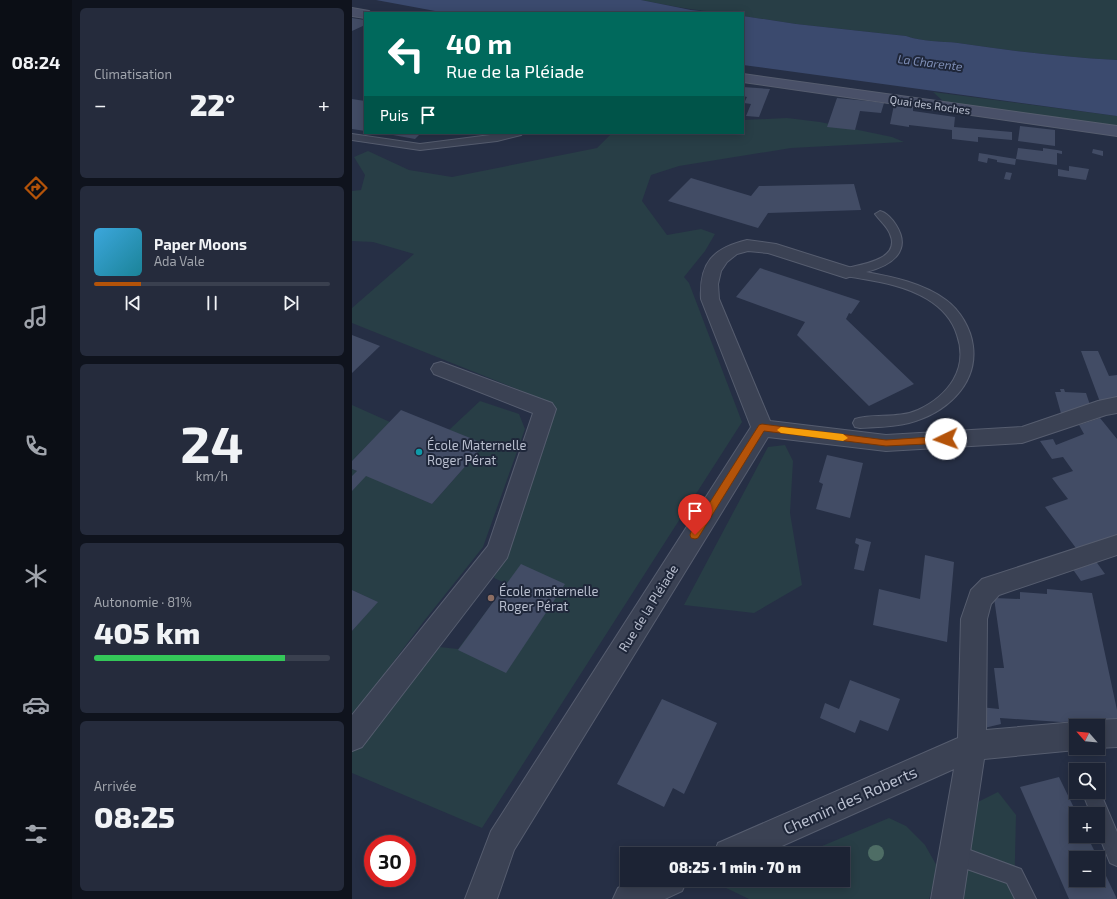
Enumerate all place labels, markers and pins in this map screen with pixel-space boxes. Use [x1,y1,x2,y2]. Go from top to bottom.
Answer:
place label: École Maternelle Roger Pérat [427,436,527,468]
marker: École Maternelle Roger Pérat [414,447,424,457]
pin [678,494,712,535]
place label: École maternelle Roger Pérat [499,582,599,614]
marker: École maternelle Roger Pérat [486,593,496,603]

